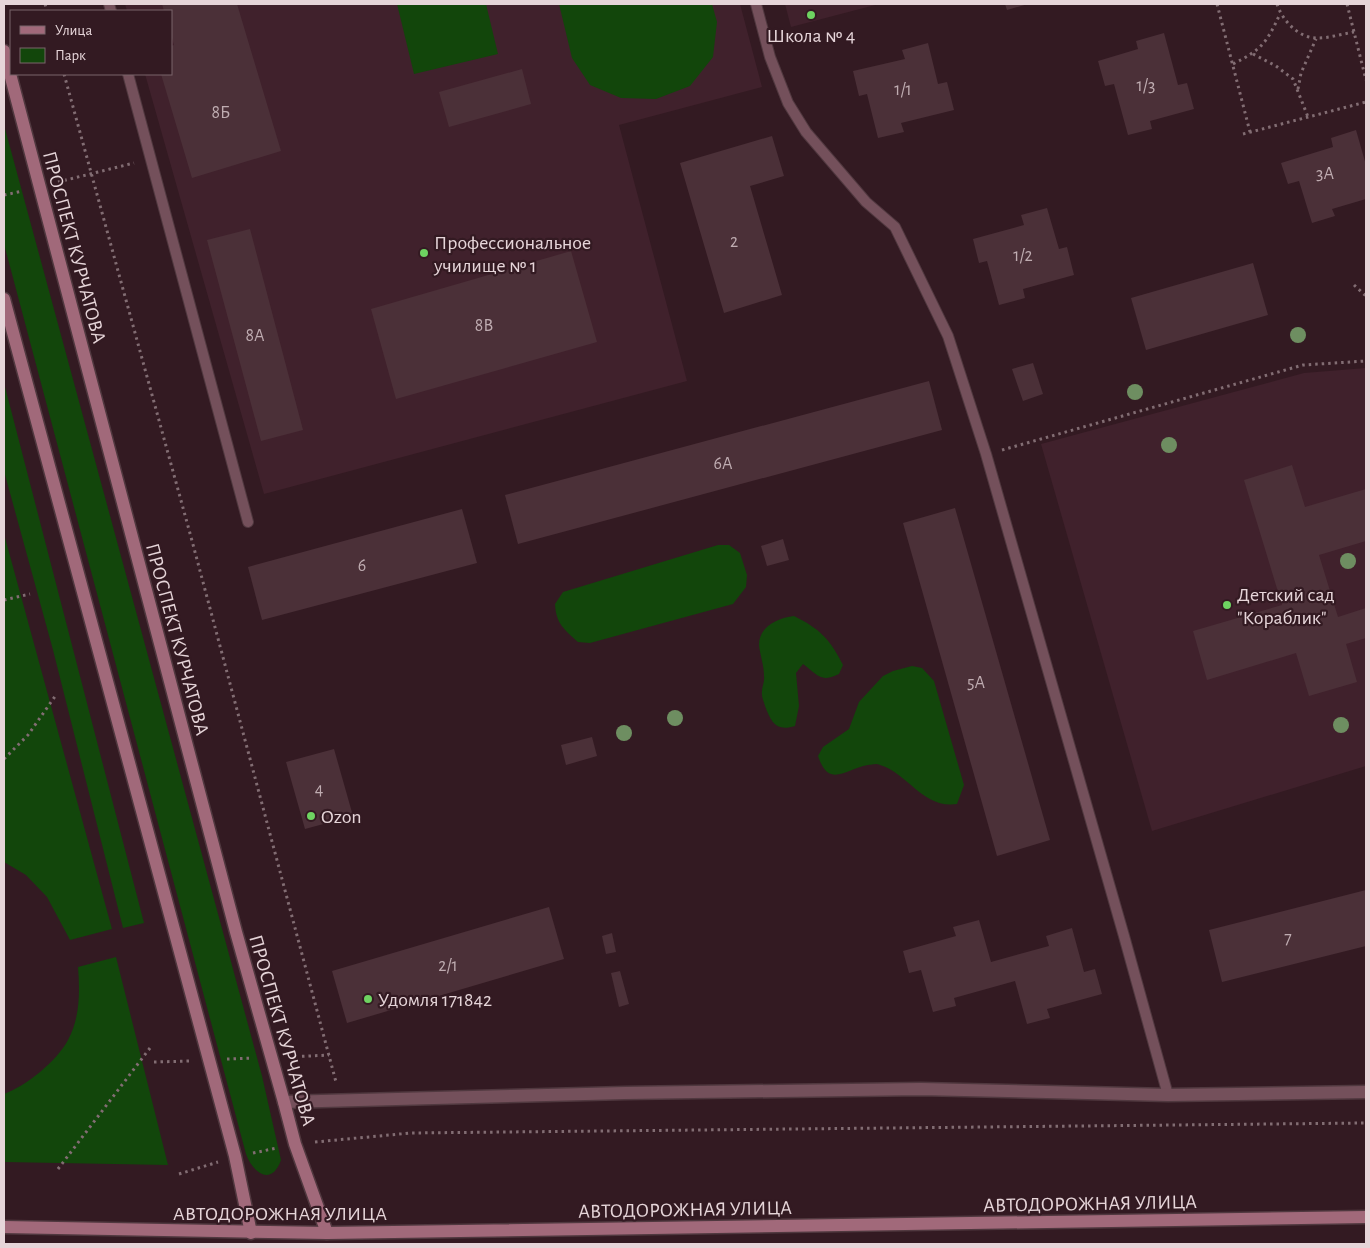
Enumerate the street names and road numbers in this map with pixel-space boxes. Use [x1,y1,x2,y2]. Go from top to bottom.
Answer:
street label: ПРОСПЕКТ КУРЧАТОВА [39,149,109,346]
street label: ПРОСПЕКТ КУРЧАТОВА [142,541,212,738]
street label: ПРОСПЕКТ КУРЧАТОВА [245,932,319,1128]
street label: АВТОДОРОЖНАЯ УЛИЦА [983,1192,1197,1216]
street label: АВТОДОРОЖНАЯ УЛИЦА [578,1198,792,1222]
street label: АВТОДОРОЖНАЯ УЛИЦА [173,1204,387,1224]

